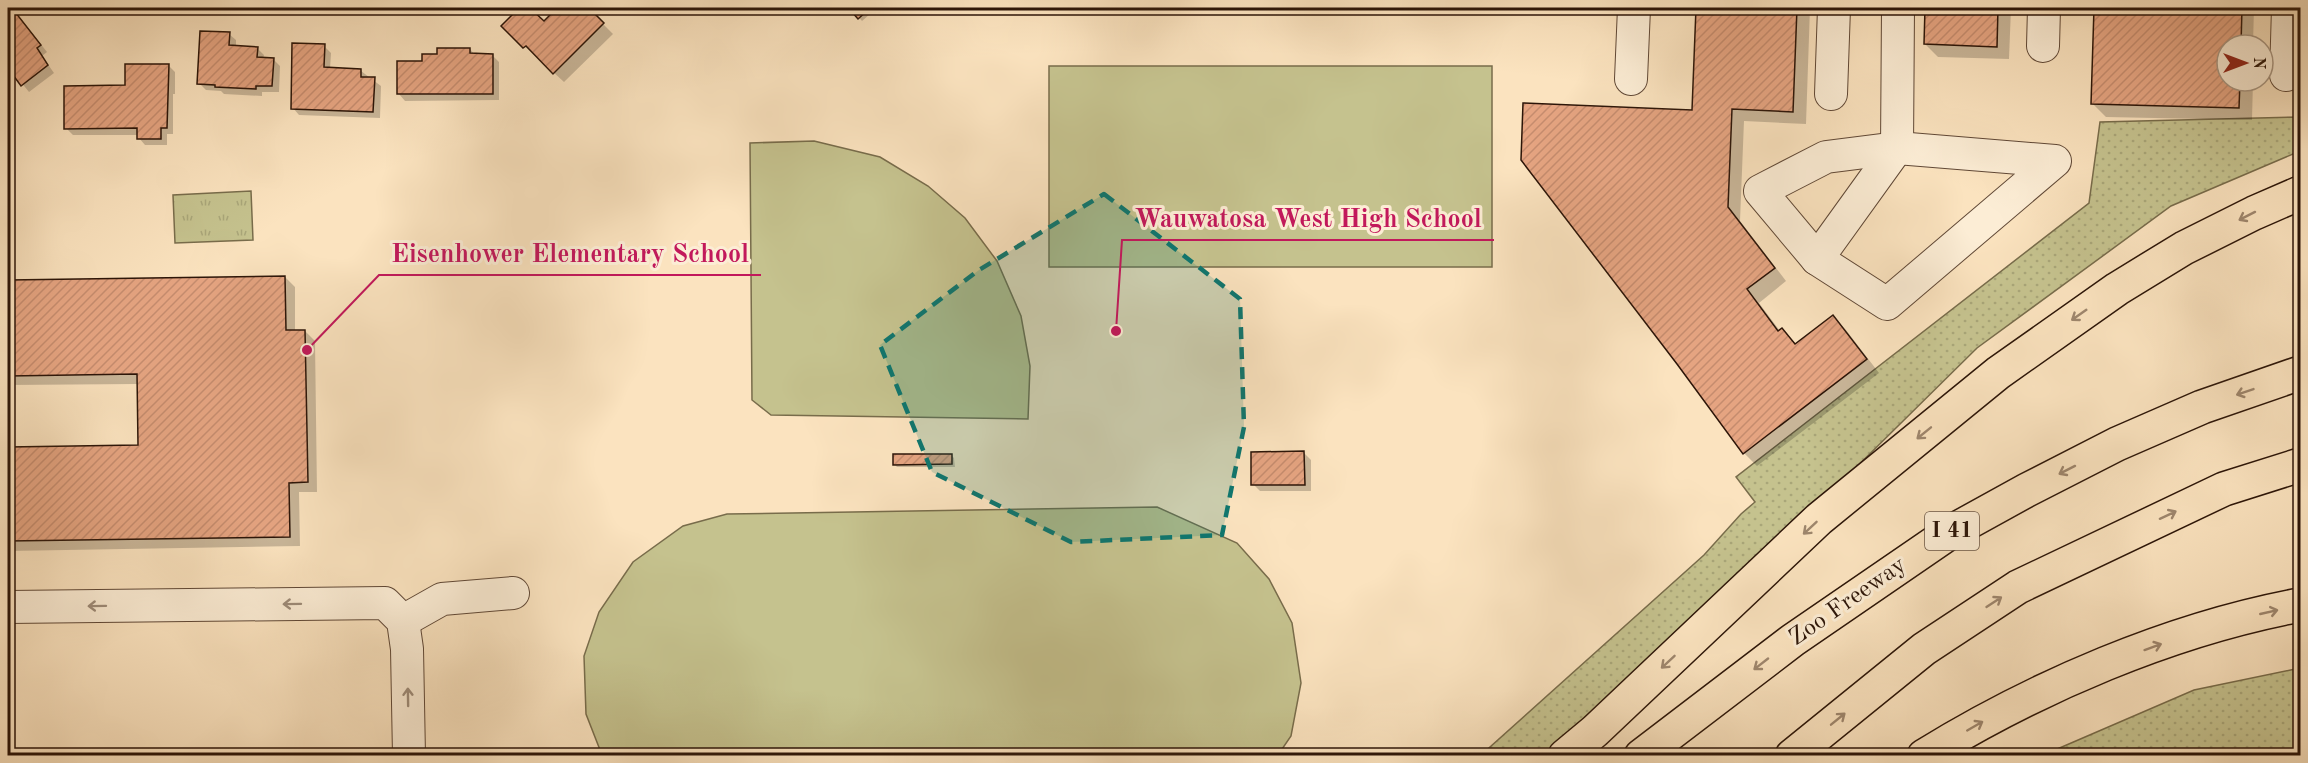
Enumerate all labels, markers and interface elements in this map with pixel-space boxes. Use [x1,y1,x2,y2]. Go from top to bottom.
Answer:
north arrow [2215,33,2275,93]
text: N [2250,57,2266,70]
callout: Wauwatosa West High School [1122,196,1494,240]
text: Wauwatosa West High School [1134,207,1482,233]
one-way arrow [2239,211,2257,223]
callout: Eisenhower Elementary School [379,231,761,275]
text: Eisenhower Elementary School [391,242,749,268]
one-way arrow [2072,309,2088,321]
one-way arrow [2236,388,2255,399]
one-way arrow [1917,426,1932,440]
one-way arrow [2058,464,2076,476]
one-way arrow [2158,509,2176,520]
road number: I 41 [1925,512,1979,550]
one-way arrow [1802,521,1817,535]
street label: Zoo Freeway [1785,553,1911,651]
one-way arrow [1985,596,2002,608]
one-way arrow [283,598,303,610]
one-way arrow [88,600,108,612]
one-way arrow [2259,605,2278,617]
one-way arrow [2143,641,2162,652]
one-way arrow [1661,655,1676,669]
one-way arrow [1753,658,1769,671]
one-way arrow [402,688,414,708]
one-way arrow [1829,712,1845,725]
one-way arrow [1966,720,1983,732]

